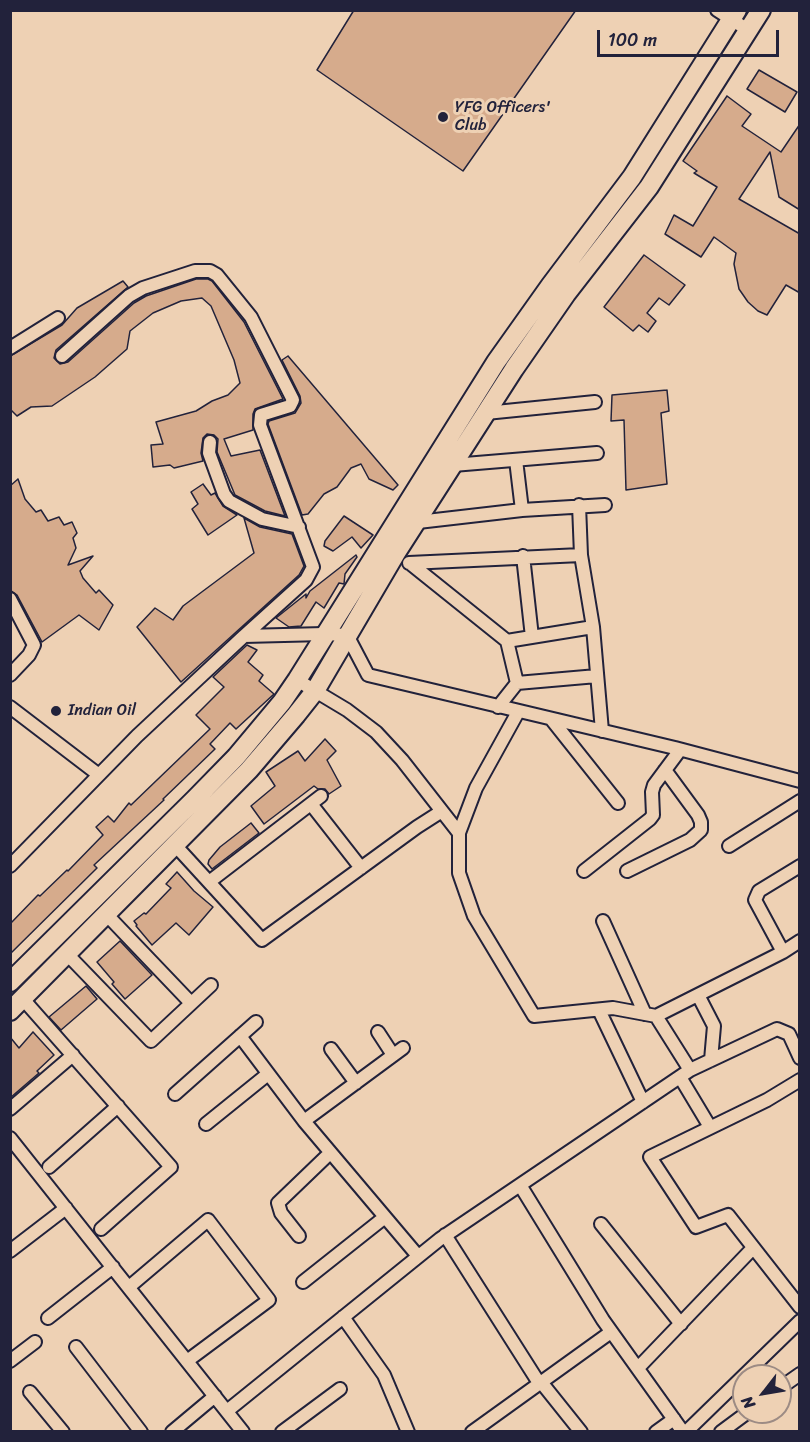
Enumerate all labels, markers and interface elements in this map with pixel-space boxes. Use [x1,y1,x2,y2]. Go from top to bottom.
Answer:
scale bar [600,18,782,56]
text: 100 m [608,24,657,56]
place label: YFG Officers' Club [455,98,551,136]
marker: YFG Officers' Club [436,110,450,124]
place label: Indian Oil [68,701,136,721]
marker: Indian Oil [49,704,63,718]
north arrow [732,1364,792,1424]
text: N [733,1390,763,1415]

